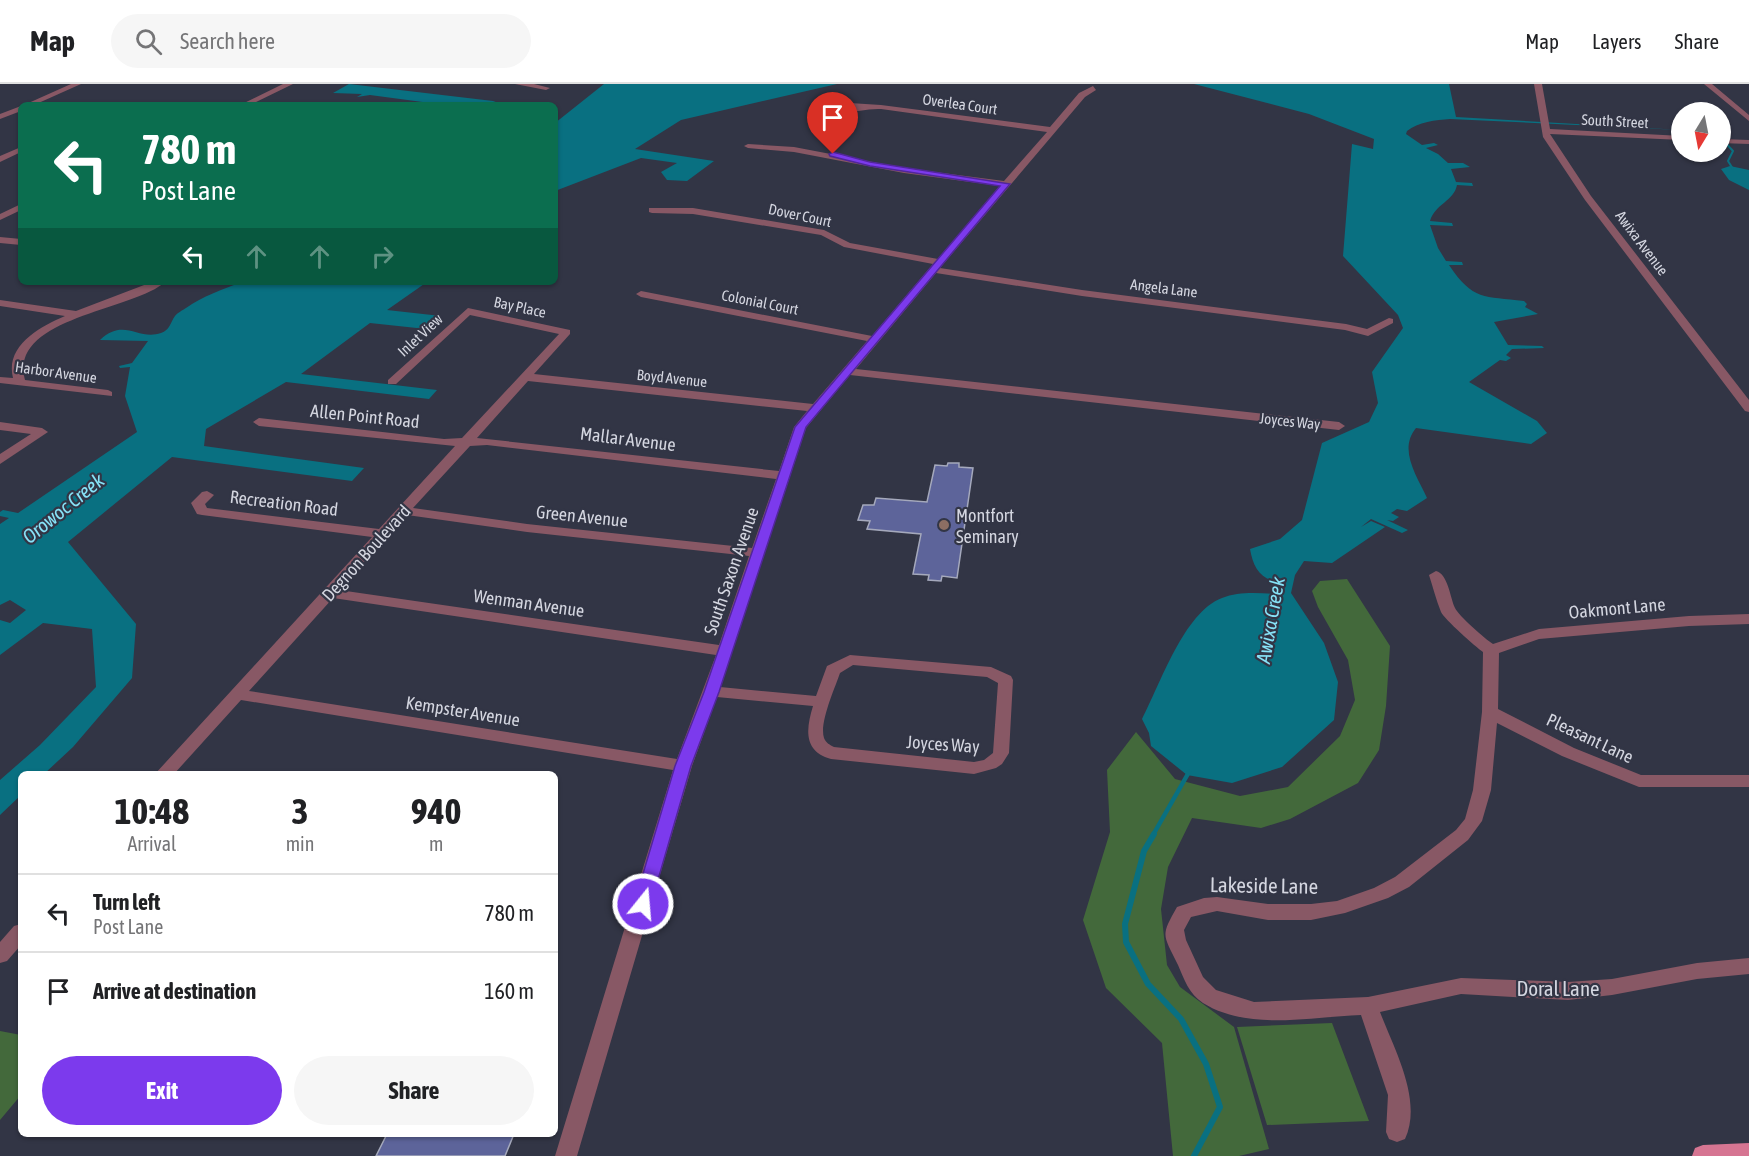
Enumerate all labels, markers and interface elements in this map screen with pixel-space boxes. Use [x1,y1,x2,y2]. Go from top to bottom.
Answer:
search box [111,14,531,68]
text: Map [30,25,75,57]
icon: search [132,25,165,58]
text: Search here [180,28,275,54]
text: Map [1525,29,1559,53]
text: Layers [1592,29,1642,53]
text: Share [1675,29,1719,53]
street label: Overlea Court [922,90,998,118]
pin [807,92,858,154]
icon: arrive [816,101,849,134]
north arrow [1671,102,1731,162]
map controls [1671,102,1731,162]
street label: South Street [1581,111,1649,131]
text: 780 m [141,125,236,173]
icon: left [42,126,120,204]
text: Post Lane [141,175,236,206]
street label: Dover Court [767,200,833,230]
street label: Awixa Avenue [1612,207,1672,279]
icon: left [177,240,210,273]
icon: ahead [240,240,273,273]
icon: ahead [303,240,336,273]
icon: right [366,240,399,273]
street label: Angela Lane [1129,275,1199,301]
street label: Colonial Court [720,286,800,318]
street label: Bay Place [492,293,548,321]
street label: Inlet View [394,310,446,360]
street label: Harbor Avenue [14,358,98,386]
street label: Boyd Avenue [636,366,708,390]
street label: Allen Point Road [309,400,421,432]
street label: Joyces Way [1259,409,1321,433]
street label: Mallar Avenue [579,423,677,455]
water label: Orowoc Creek [18,468,109,548]
street label: Recreation Road [229,486,339,520]
street label: Degnon Boulevard [317,501,415,605]
street label: Green Avenue [535,501,629,531]
street label: South Saxon Avenue [699,504,763,638]
place label: Montfort Seminary [956,505,1019,547]
marker: Montfort Seminary [937,518,951,532]
water label: Awixa Creek [1251,575,1289,666]
street label: Wenman Avenue [472,585,586,621]
street label: Oakmont Lane [1568,593,1666,623]
street label: Kempster Avenue [404,692,522,730]
street label: Pleasant Lane [1543,709,1637,767]
street label: Joyces Way [906,731,980,757]
text: 10:48 [114,790,189,832]
text: 3 [292,790,308,832]
text: 940 [411,790,462,832]
text: Arrival [127,832,176,855]
text: min [286,832,314,855]
text: m [429,832,443,855]
position arrow [611,872,675,936]
street label: Lakeside Lane [1210,872,1318,898]
text: Turn left [93,889,160,915]
icon: left [42,897,75,930]
text: 780 m [484,900,534,926]
text: Post Lane [93,915,163,938]
icon: arrive [42,975,75,1008]
street label: Doral Lane [1516,976,1600,1000]
text: Arrive at destination [93,978,256,1004]
text: 160 m [484,978,534,1004]
button: Exit [42,1056,282,1125]
button: Share [294,1056,534,1125]

